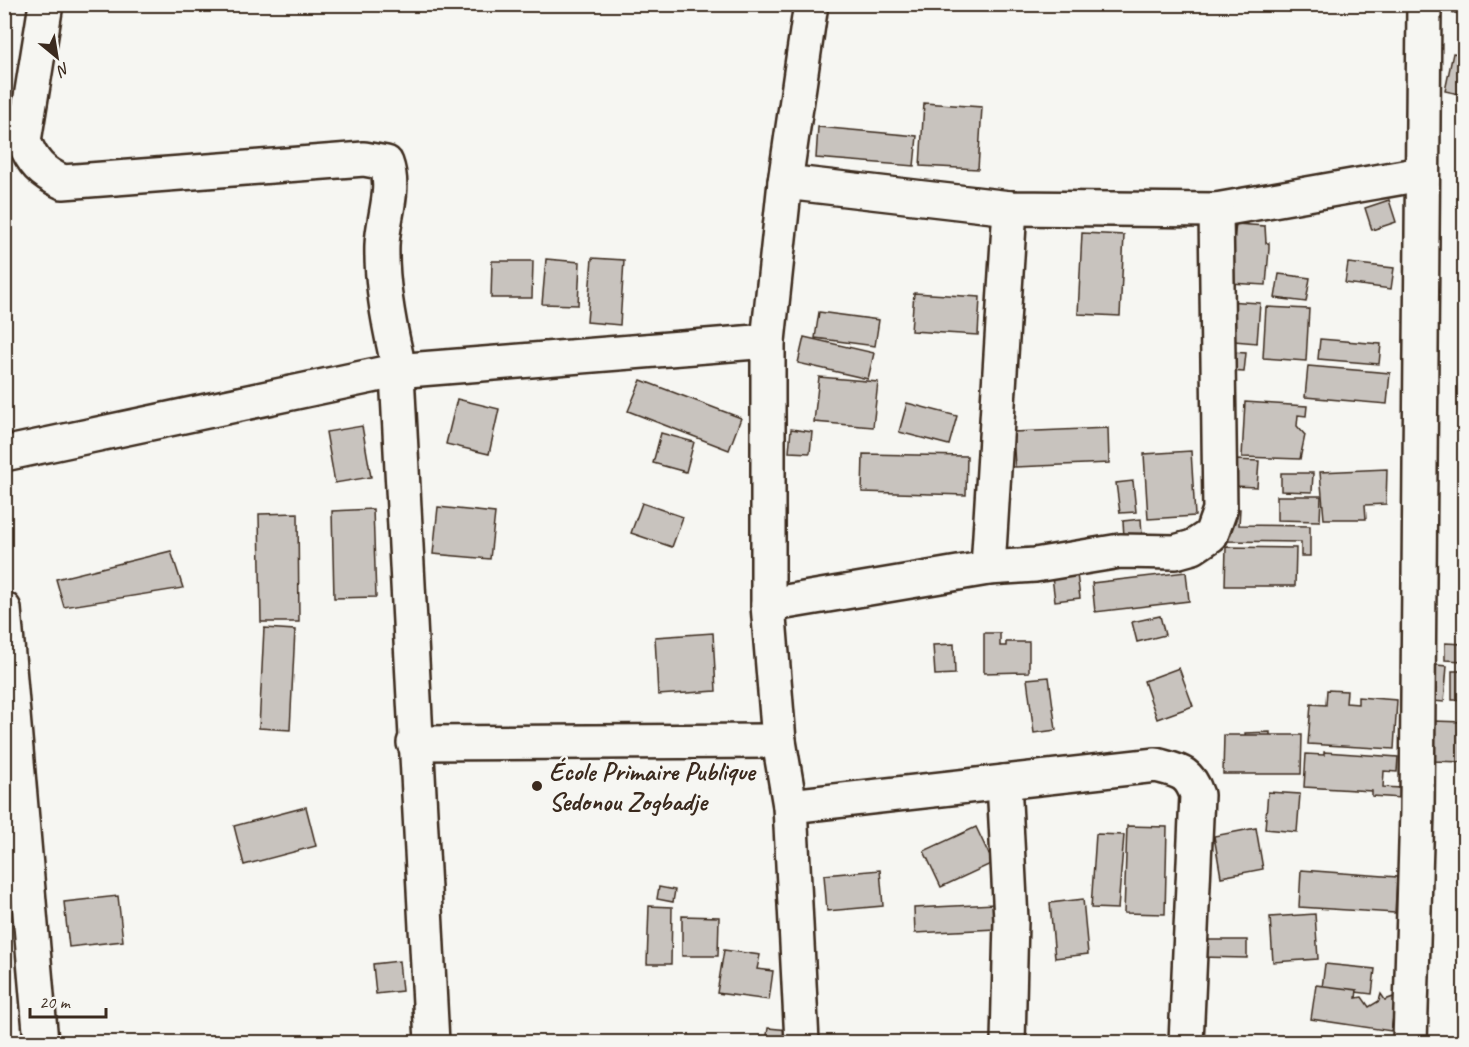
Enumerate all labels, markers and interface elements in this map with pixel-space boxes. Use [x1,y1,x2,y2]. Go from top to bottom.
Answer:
north arrow [27,27,87,87]
text: N [52,58,73,82]
place label: École Primaire Publique Sedonou Zogbadje [549,755,757,818]
marker: École Primaire Publique Sedonou Zogbadje [530,779,544,793]
scale bar [30,981,106,1019]
text: 20 m [39,991,72,1013]

